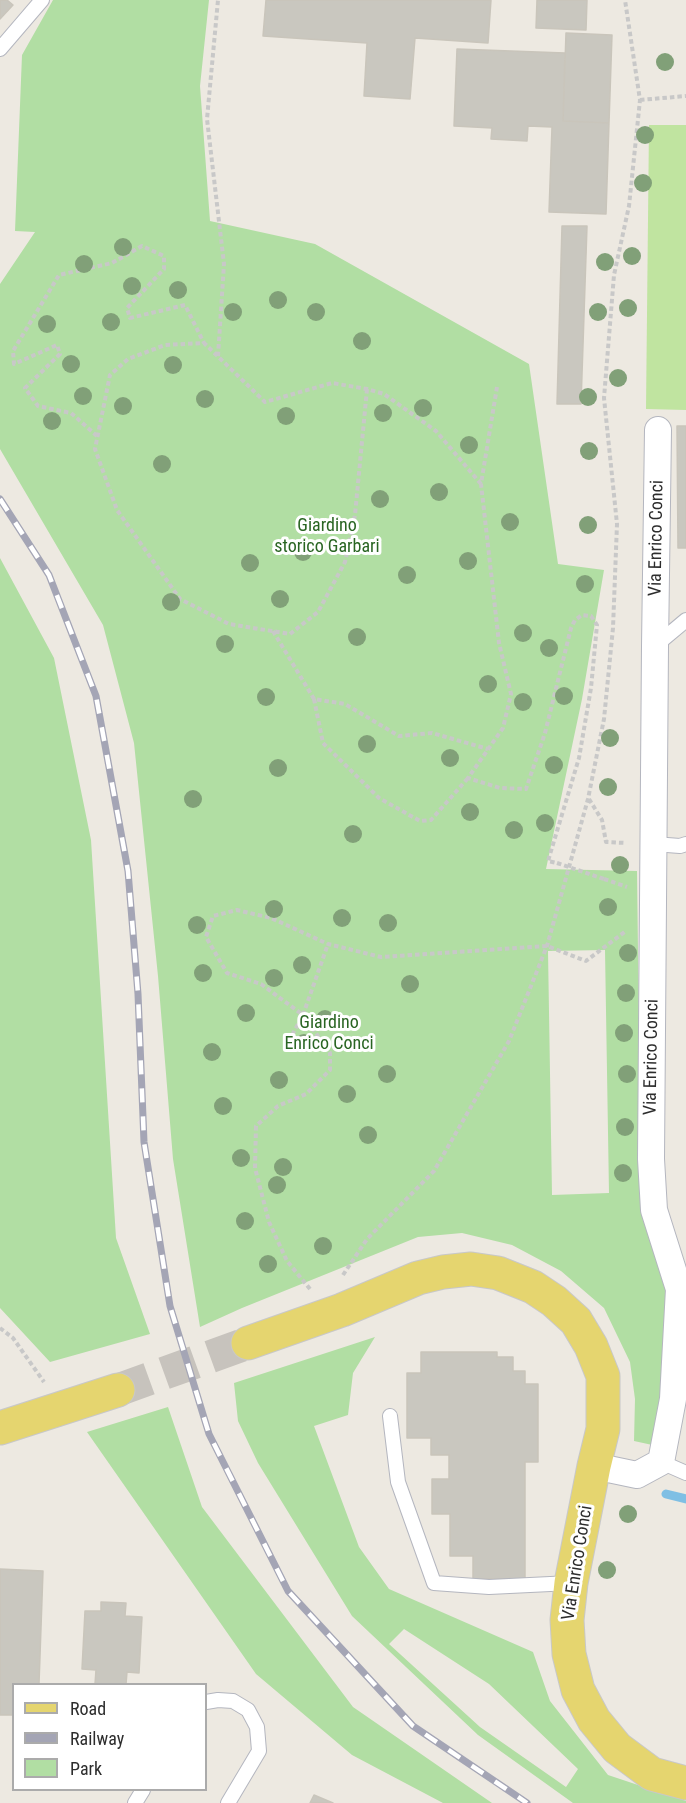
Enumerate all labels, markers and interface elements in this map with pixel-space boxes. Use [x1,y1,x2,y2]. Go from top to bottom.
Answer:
street label: Via Enrico Conci [645,480,669,596]
park label: Giardino storico Garbari [274,515,380,558]
street label: Via Enrico Conci [640,999,664,1115]
park label: Giardino Enrico Conci [284,1012,374,1054]
street label: Via Enrico Conci [558,1504,598,1622]
legend [12,1683,207,1791]
text: Road [70,1698,106,1719]
text: Railway [70,1728,124,1749]
text: Park [70,1758,102,1779]

